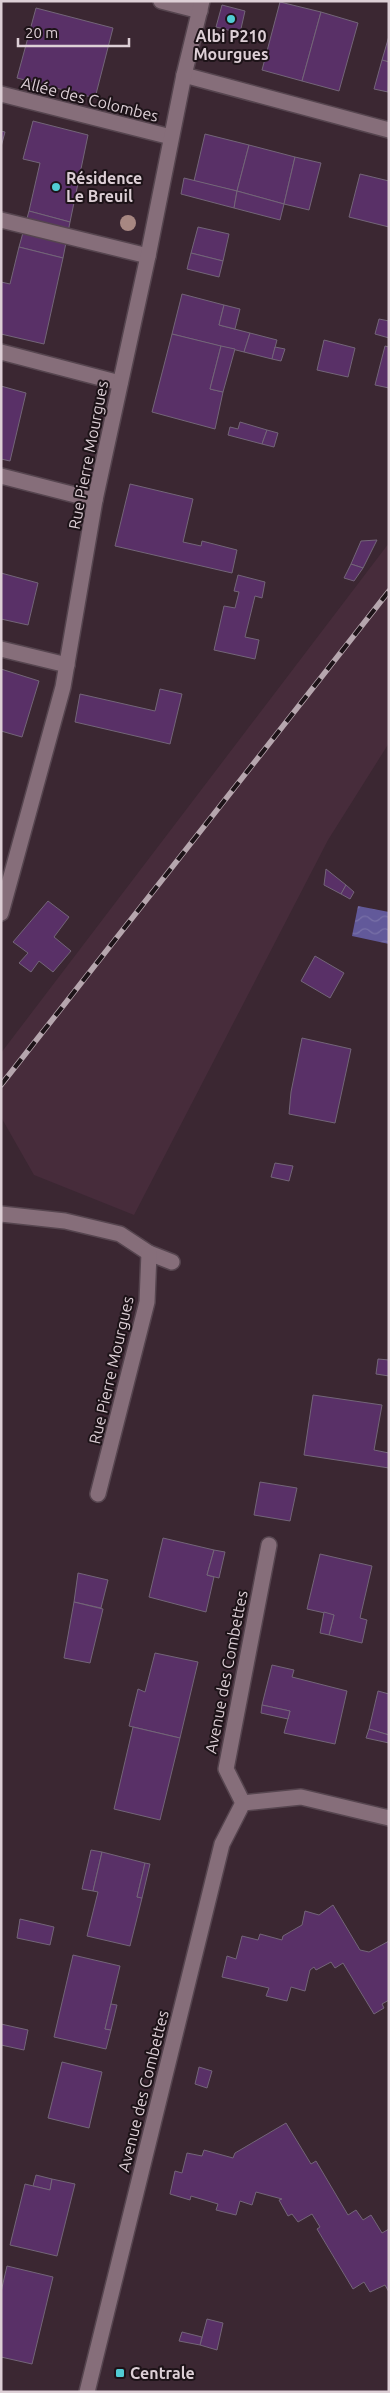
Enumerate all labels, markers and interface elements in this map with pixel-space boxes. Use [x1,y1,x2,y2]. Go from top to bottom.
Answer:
marker: Albi P210 Mourgues [225,13,237,25]
scale bar [18,15,129,47]
text: 20 m [25,24,58,41]
place label: Albi P210 Mourgues [193,27,269,63]
street label: Allée des Colombes [20,73,160,125]
place label: Résidence Le Breuil [66,169,142,205]
marker: Résidence Le Breuil [50,181,62,193]
street label: Rue Pierre Mourgues [65,379,111,531]
street label: Rue Pierre Mourgues [85,1294,137,1446]
street label: Avenue des Combettes [201,1589,251,1755]
street label: Avenue des Combettes [114,2008,172,2174]
place label: Centrale [130,2364,195,2382]
marker: Centrale [114,2367,126,2379]

